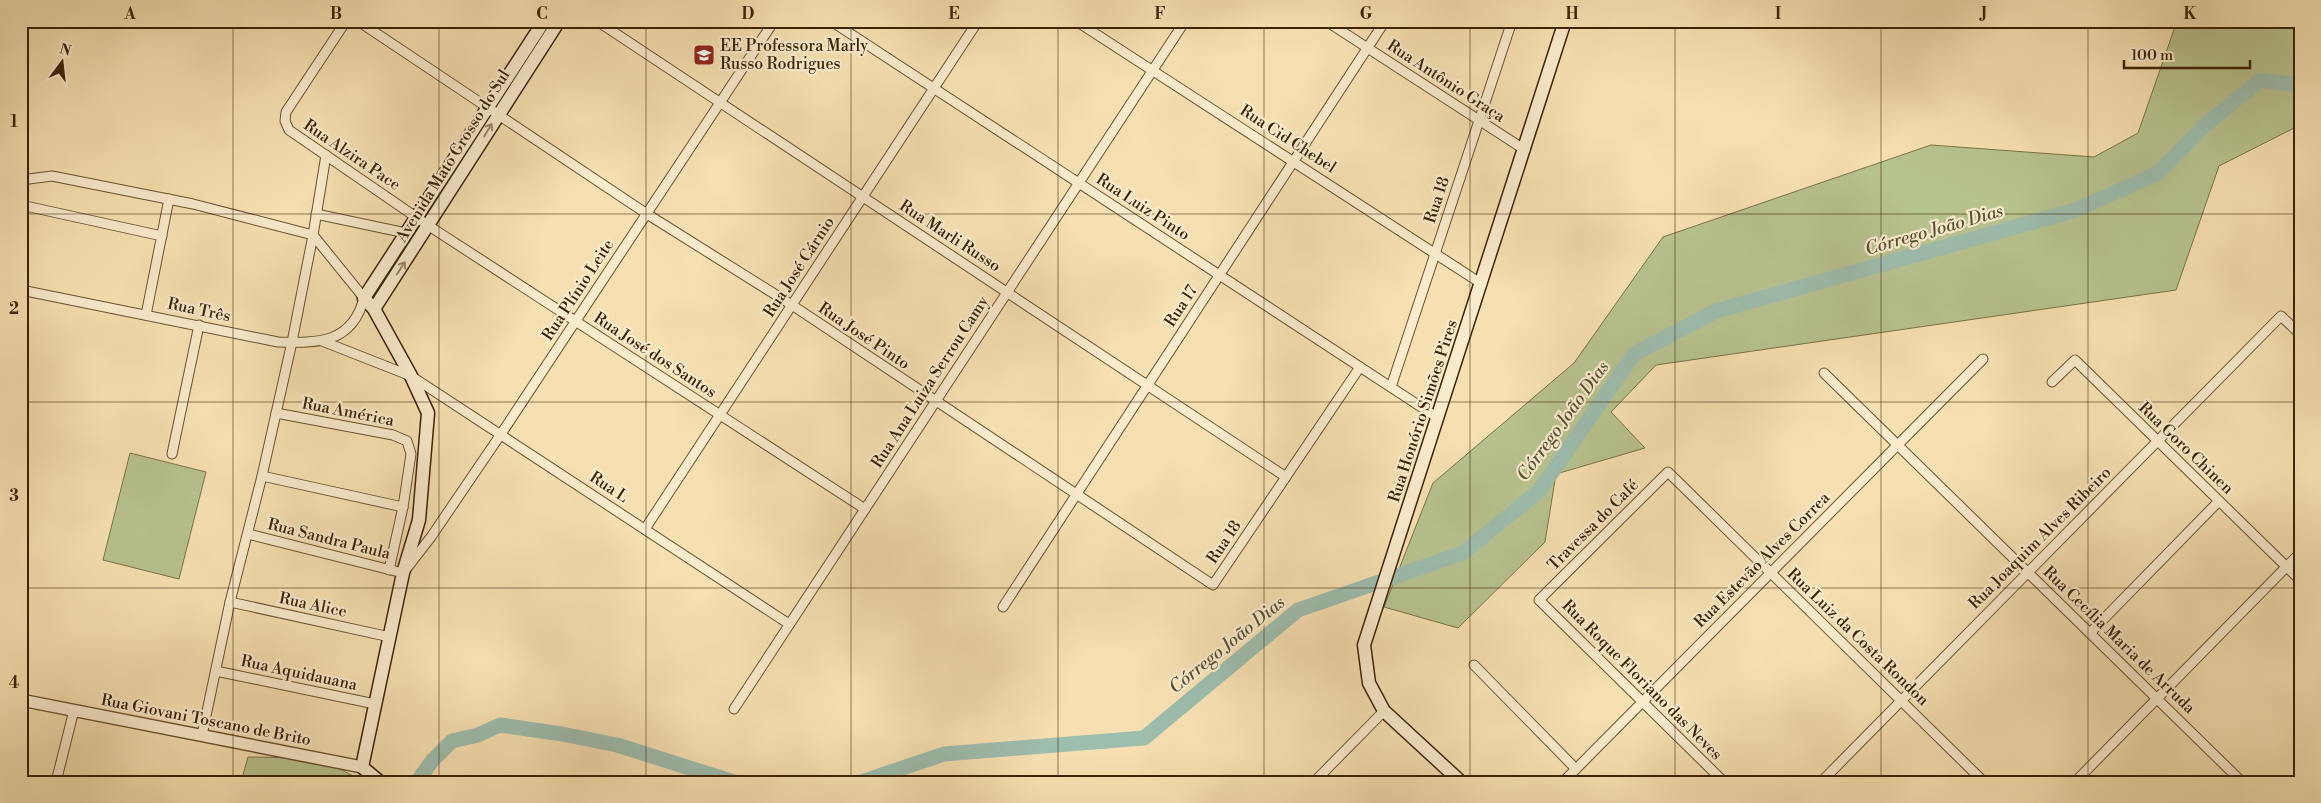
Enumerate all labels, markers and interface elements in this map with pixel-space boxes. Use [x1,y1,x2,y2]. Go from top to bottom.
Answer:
text: A [123,4,136,24]
text: B [330,4,342,24]
text: C [536,4,548,24]
text: D [742,4,755,24]
text: E [948,4,960,24]
text: F [1154,4,1166,24]
text: G [1360,4,1373,24]
text: H [1565,4,1579,24]
text: I [1775,4,1781,24]
text: J [1979,4,1987,24]
text: K [2184,4,2198,24]
street label: Rua Antônio Graça [1383,35,1509,127]
place label: EE Professora Marly Russo Rodrigues [720,36,868,74]
north arrow [38,38,88,88]
scale bar [2124,38,2250,70]
text: N [57,40,73,61]
school or university icon: EE Professora Marly Russo Rodrigues [692,43,716,67]
text: 100 m [2131,46,2173,65]
street label: Avenida Mato Grosso do Sul [391,66,514,247]
street label: Rua Cid Chebel [1236,100,1340,178]
text: 1 [10,112,18,132]
street label: Rua Alzira Pace [300,115,404,195]
one-way arrow [483,124,493,138]
street label: Rua Luiz Pinto [1092,169,1194,245]
street label: Rua 18 [1420,174,1454,226]
street label: Rua Marli Russo [896,196,1004,276]
water label: Córrego João Dias [1862,199,2006,261]
street label: Rua José Cárnio [759,213,839,321]
street label: Rua Plínio Leite [538,235,618,345]
one-way arrow [396,261,407,275]
street label: Rua 17 [1160,281,1202,331]
street label: Rua Ana Luiza Serrou Camy [867,292,993,472]
street label: Rua Três [166,294,232,326]
street label: Rua José Pinto [814,298,914,374]
text: 2 [9,299,19,319]
street label: Rua José dos Santos [590,308,720,402]
street label: Rua Honório Simões Pires [1384,317,1462,505]
water label: Córrego João Dias [1512,356,1614,485]
street label: Rua América [300,393,397,431]
street label: Rua Goro Chinen [2134,398,2238,499]
street label: Rua Joaquim Alves Ribeiro [1964,462,2116,614]
street label: Rua L [586,467,632,507]
street label: Travessa do Café [1543,475,1643,575]
text: 3 [9,486,19,506]
street label: Rua Estevão Alves Correa [1690,487,1835,632]
street label: Rua Sandra Paula [266,514,393,564]
street label: Rua 18 [1202,516,1246,567]
street label: Rua Cecília Maria de Arruda [2039,562,2200,719]
street label: Rua Luiz da Costa Rondon [1783,564,1933,710]
street label: Rua Alice [277,588,349,622]
water label: Córrego João Dias [1164,591,1290,699]
street label: Rua Roque Floriano das Neves [1558,596,1726,764]
street label: Rua Aquidauana [239,651,360,695]
text: 4 [9,673,20,693]
street label: Rua Giovani Toscano de Brito [99,690,313,750]

